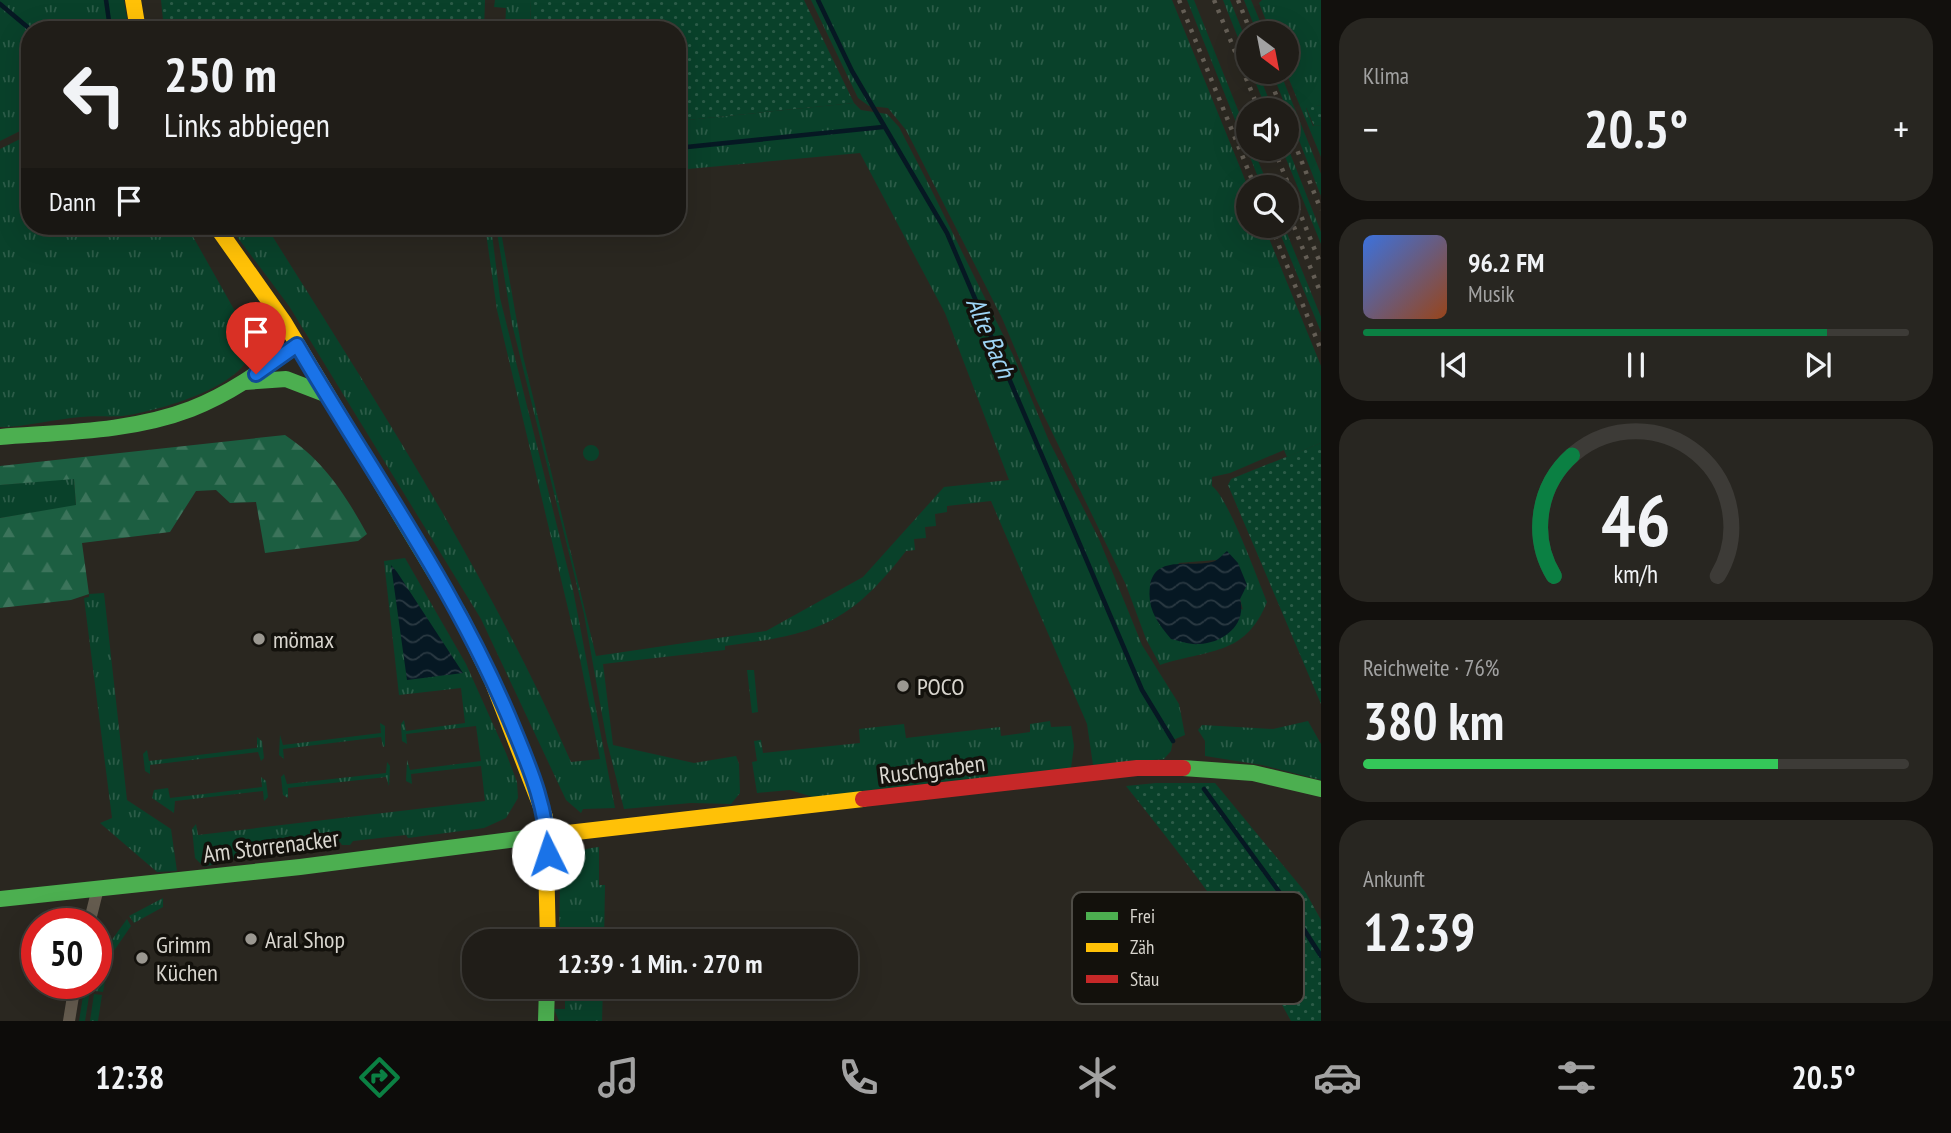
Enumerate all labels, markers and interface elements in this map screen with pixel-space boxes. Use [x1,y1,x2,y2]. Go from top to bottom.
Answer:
north arrow [1236,21,1298,84]
map controls [1236,21,1299,238]
text: 250 m [164,42,277,106]
icon: left [49,49,140,140]
text: Klima [1363,61,1409,90]
text: 20.5° [1584,95,1688,162]
button: sound [1236,98,1299,161]
text: Links abbiegen [164,104,330,146]
text: − [1363,104,1379,153]
text: + [1893,104,1909,153]
button: search [1236,175,1299,238]
icon: arrive [110,182,148,220]
text: Dann [49,185,96,218]
text: 96.2 FM [1468,246,1544,279]
text: Musik [1468,279,1514,308]
water label: Alte Bach [959,291,1023,384]
pin [226,302,286,374]
icon: arrive [237,313,275,351]
icon: previous [1435,346,1473,384]
icon: pause [1617,346,1655,384]
icon: next [1799,346,1837,384]
text: 46 [1601,473,1671,567]
text: km/h [1614,558,1658,590]
place label: mömax [273,624,334,655]
marker: mömax [251,631,267,647]
text: Reichweite · 76% [1363,653,1499,682]
place label: POCO [917,671,964,702]
marker: POCO [895,678,911,694]
text: 380 km [1363,687,1504,754]
street label: Ruschgraben [877,747,987,791]
position arrow [511,817,585,891]
street label: Am Storrenacker [201,822,341,870]
text: Ankunft [1363,864,1425,893]
legend [1072,892,1304,1004]
text: 12:39 [1363,898,1475,965]
text: Frei [1130,904,1155,928]
speed limit sign: 50 [21,908,112,999]
place label: Aral Shop [265,924,345,955]
place label: Grimm Küchen [156,929,218,988]
marker: Aral Shop [243,931,259,947]
text: Zäh [1130,935,1154,959]
text: 12:39 · 1 Min. · 270 m [558,947,762,980]
marker: Grimm Küchen [134,950,150,966]
text: Stau [1130,967,1159,991]
icon: directions [355,1053,404,1102]
icon: music [594,1053,643,1102]
icon: phone [834,1053,883,1102]
icon: climate [1073,1053,1122,1102]
icon: car [1313,1053,1362,1102]
icon: filters [1552,1053,1601,1102]
text: 12:38 [95,1056,164,1098]
text: 20.5° [1791,1056,1856,1098]

